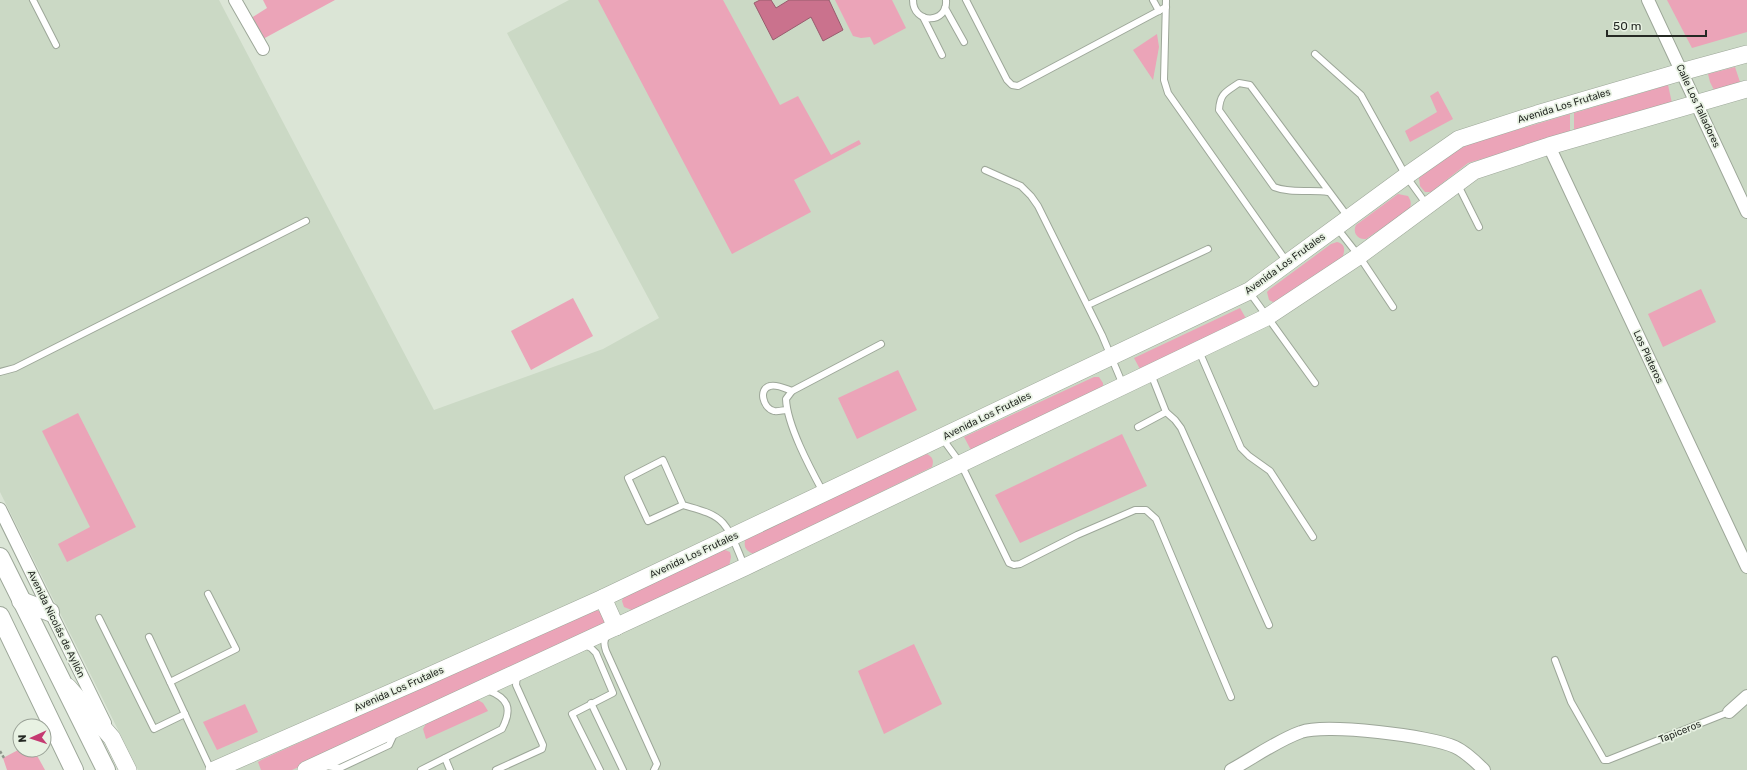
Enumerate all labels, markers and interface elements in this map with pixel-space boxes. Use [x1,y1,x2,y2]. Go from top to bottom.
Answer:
scale bar [1607,12,1706,38]
text: 50 m [1613,19,1641,33]
street label: Calle Los Talladores [1673,62,1723,150]
street label: Avenida Los Frutales [1516,86,1612,126]
street label: Avenida Los Frutales [1242,231,1328,297]
street label: Los Plateros [1630,329,1666,385]
street label: Avenida Los Frutales [941,389,1033,443]
street label: Avenida Los Frutales [648,529,740,581]
street label: Avenida Nicolás de Ayllón [25,568,87,680]
street label: Avenida Los Frutales [352,664,446,714]
north arrow [12,718,52,758]
street label: Tapiceros [1657,718,1703,746]
text: N [16,734,29,743]

